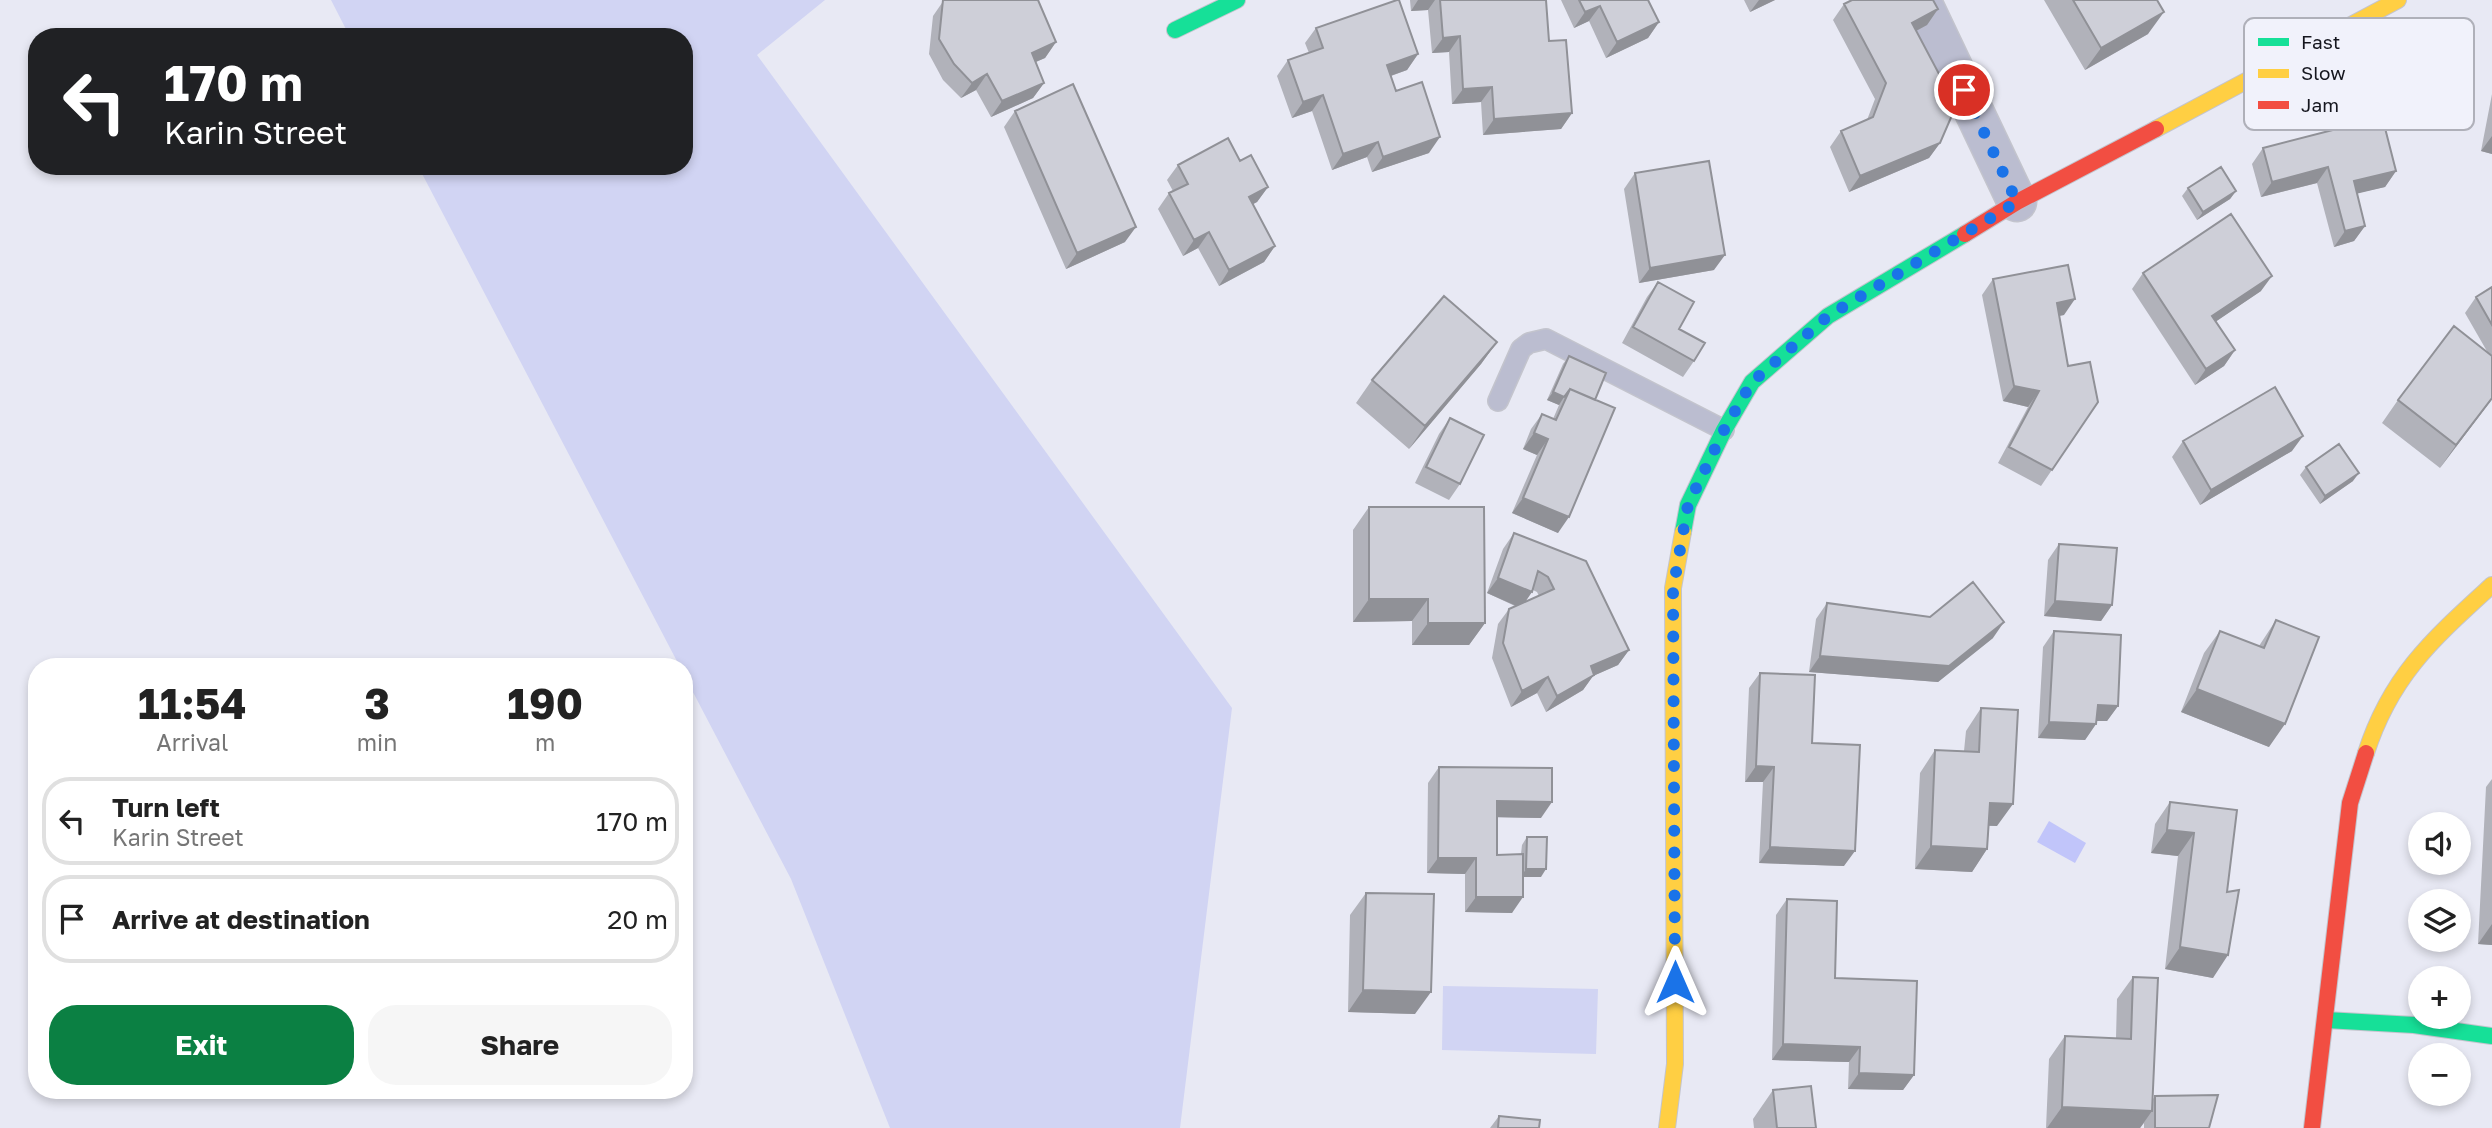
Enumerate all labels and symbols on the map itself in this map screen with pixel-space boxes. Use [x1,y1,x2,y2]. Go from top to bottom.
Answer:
legend [2244,18,2474,130]
text: Fast [2301,30,2340,53]
pin [1934,60,1994,120]
text: Slow [2301,61,2346,84]
text: Jam [2301,93,2339,116]
position arrow [1638,945,1712,1019]

